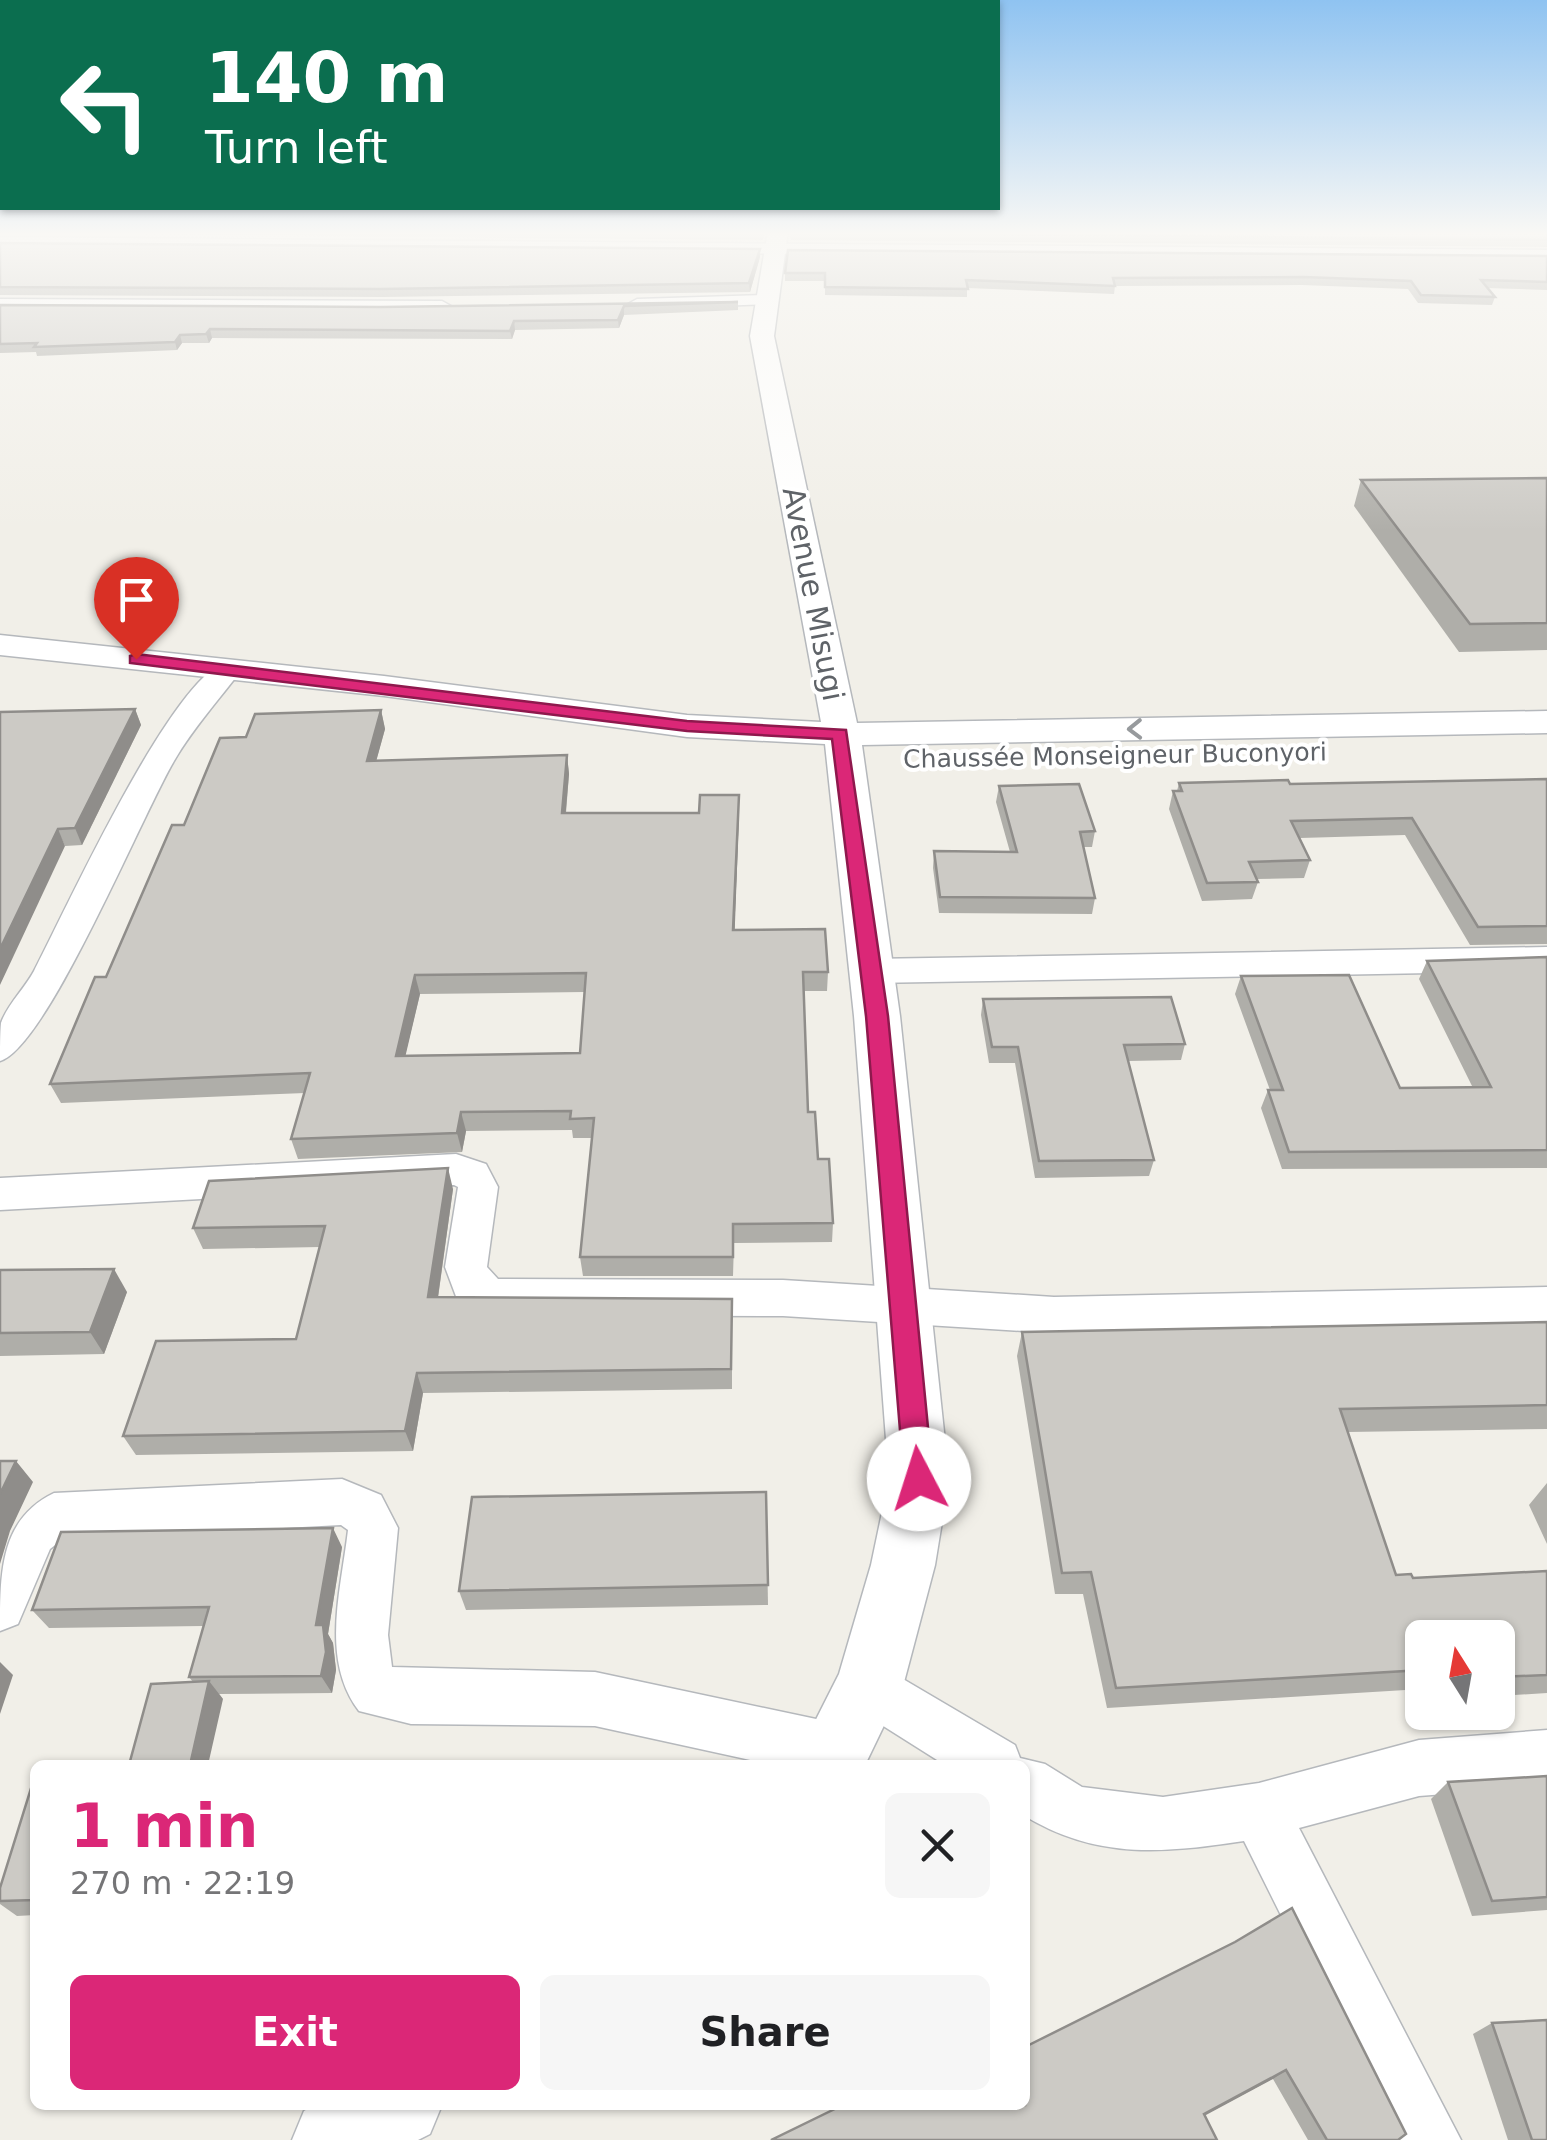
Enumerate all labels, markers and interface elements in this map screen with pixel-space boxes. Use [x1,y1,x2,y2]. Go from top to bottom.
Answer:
text: 140 m [205,37,448,119]
icon: left [40,40,170,170]
text: Turn left [205,121,388,174]
street label: Avenue Misugi [776,484,851,704]
pin [94,557,179,660]
icon: arrive [109,572,164,627]
one-way arrow [1126,718,1142,739]
street label: Chaussée Monseigneur Buconyori [903,737,1327,774]
position arrow [867,1427,971,1531]
north arrow [1405,1620,1515,1730]
map controls [1405,1620,1515,1730]
text: 1 min [70,1791,258,1861]
button: close [885,1793,990,1898]
text: 270 m · 22:19 [70,1864,295,1902]
button: Exit [70,1975,520,2090]
button: Share [540,1975,990,2090]

